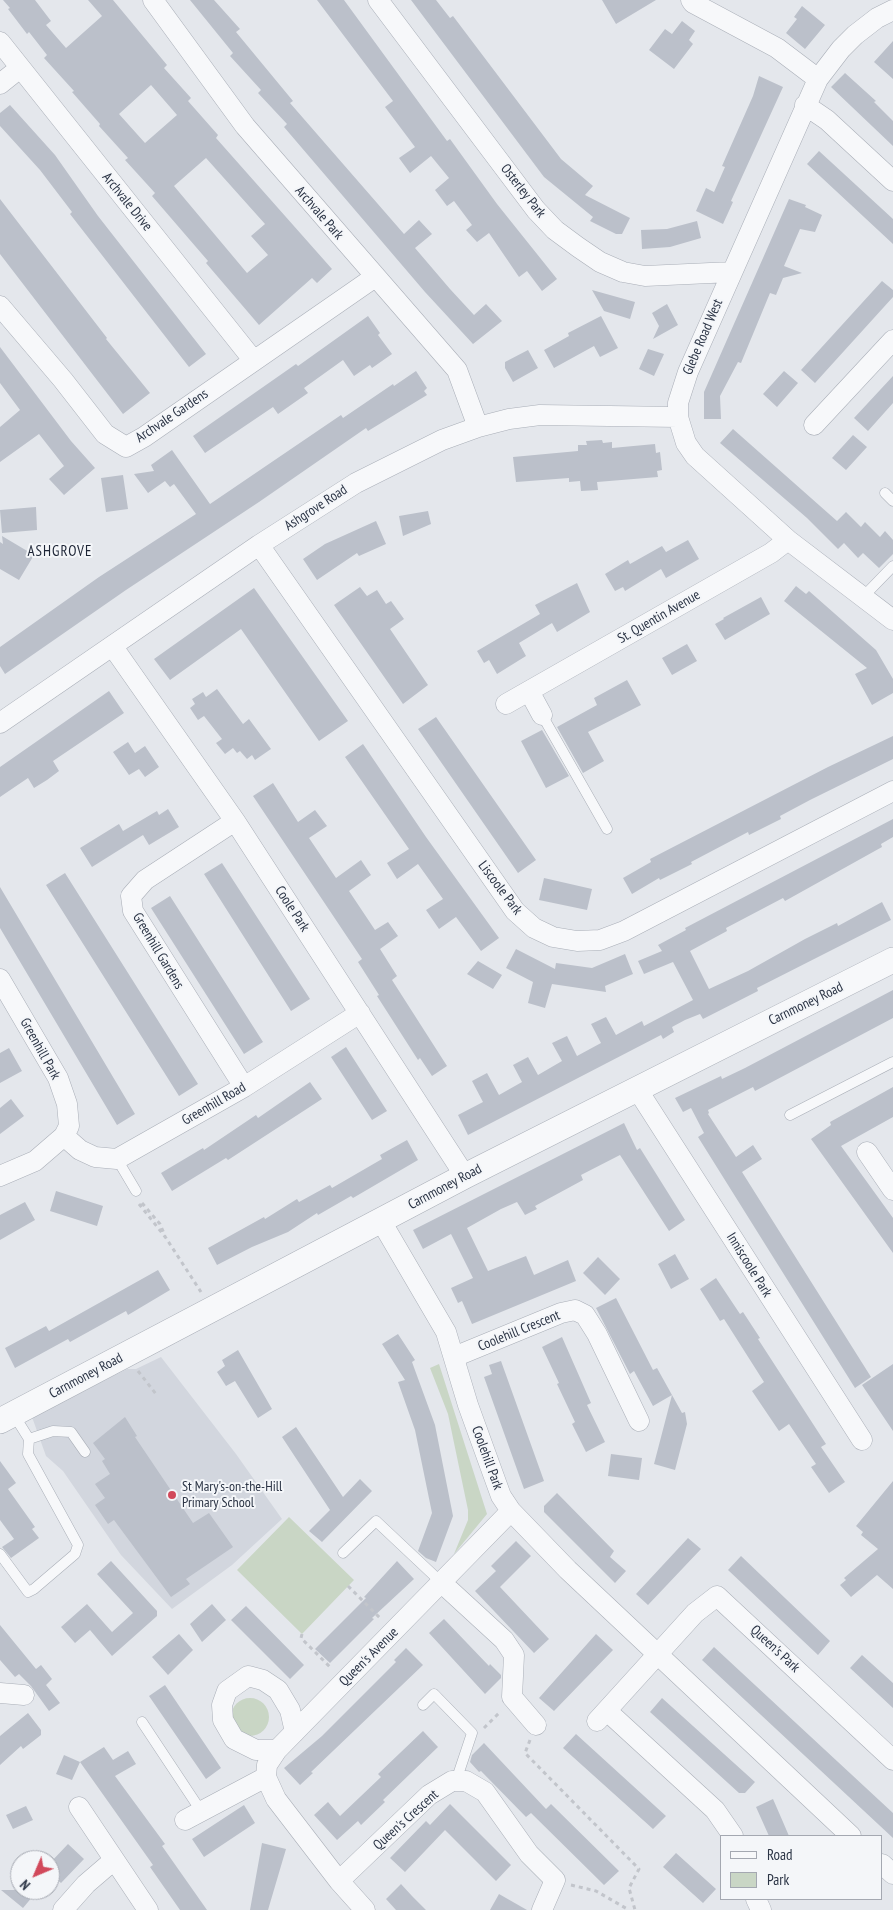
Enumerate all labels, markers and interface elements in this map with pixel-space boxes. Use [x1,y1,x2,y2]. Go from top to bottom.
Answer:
street label: Osterley Park [497,161,549,221]
street label: Archvale Drive [98,169,156,235]
street label: Archvale Park [291,183,347,243]
street label: Glebe Road West [679,296,727,378]
street label: Archvale Gardens [133,386,211,446]
street label: Ashgrove Road [281,482,351,534]
district label: ASHGROVE [27,543,93,561]
street label: St. Quentin Avenue [615,587,703,647]
street label: Liscoole Park [474,858,526,918]
street label: Coole Park [271,883,313,935]
street label: Greenhill Gardens [129,910,187,992]
street label: Carnmoney Road [766,979,846,1029]
street label: Greenhill Park [16,1015,64,1083]
street label: Greenhill Road [179,1079,249,1129]
street label: Carnmoney Road [405,1161,485,1213]
street label: Inniscoole Park [723,1230,775,1300]
street label: Coolehill Crescent [476,1307,562,1355]
street label: Carnmoney Road [46,1350,126,1402]
street label: Coolehill Park [468,1424,506,1492]
place label: St Mary's-on-the-Hill Primary School [182,1479,282,1511]
marker: St Mary's-on-the-Hill Primary School [166,1489,178,1501]
street label: Queen's Park [747,1622,803,1676]
street label: Queen's Avenue [336,1624,402,1690]
street label: Queen's Crescent [370,1786,442,1854]
legend [720,1835,883,1900]
text: Road [767,1845,793,1864]
north arrow [10,1850,60,1900]
text: Park [767,1870,789,1889]
text: N [16,1876,34,1894]

